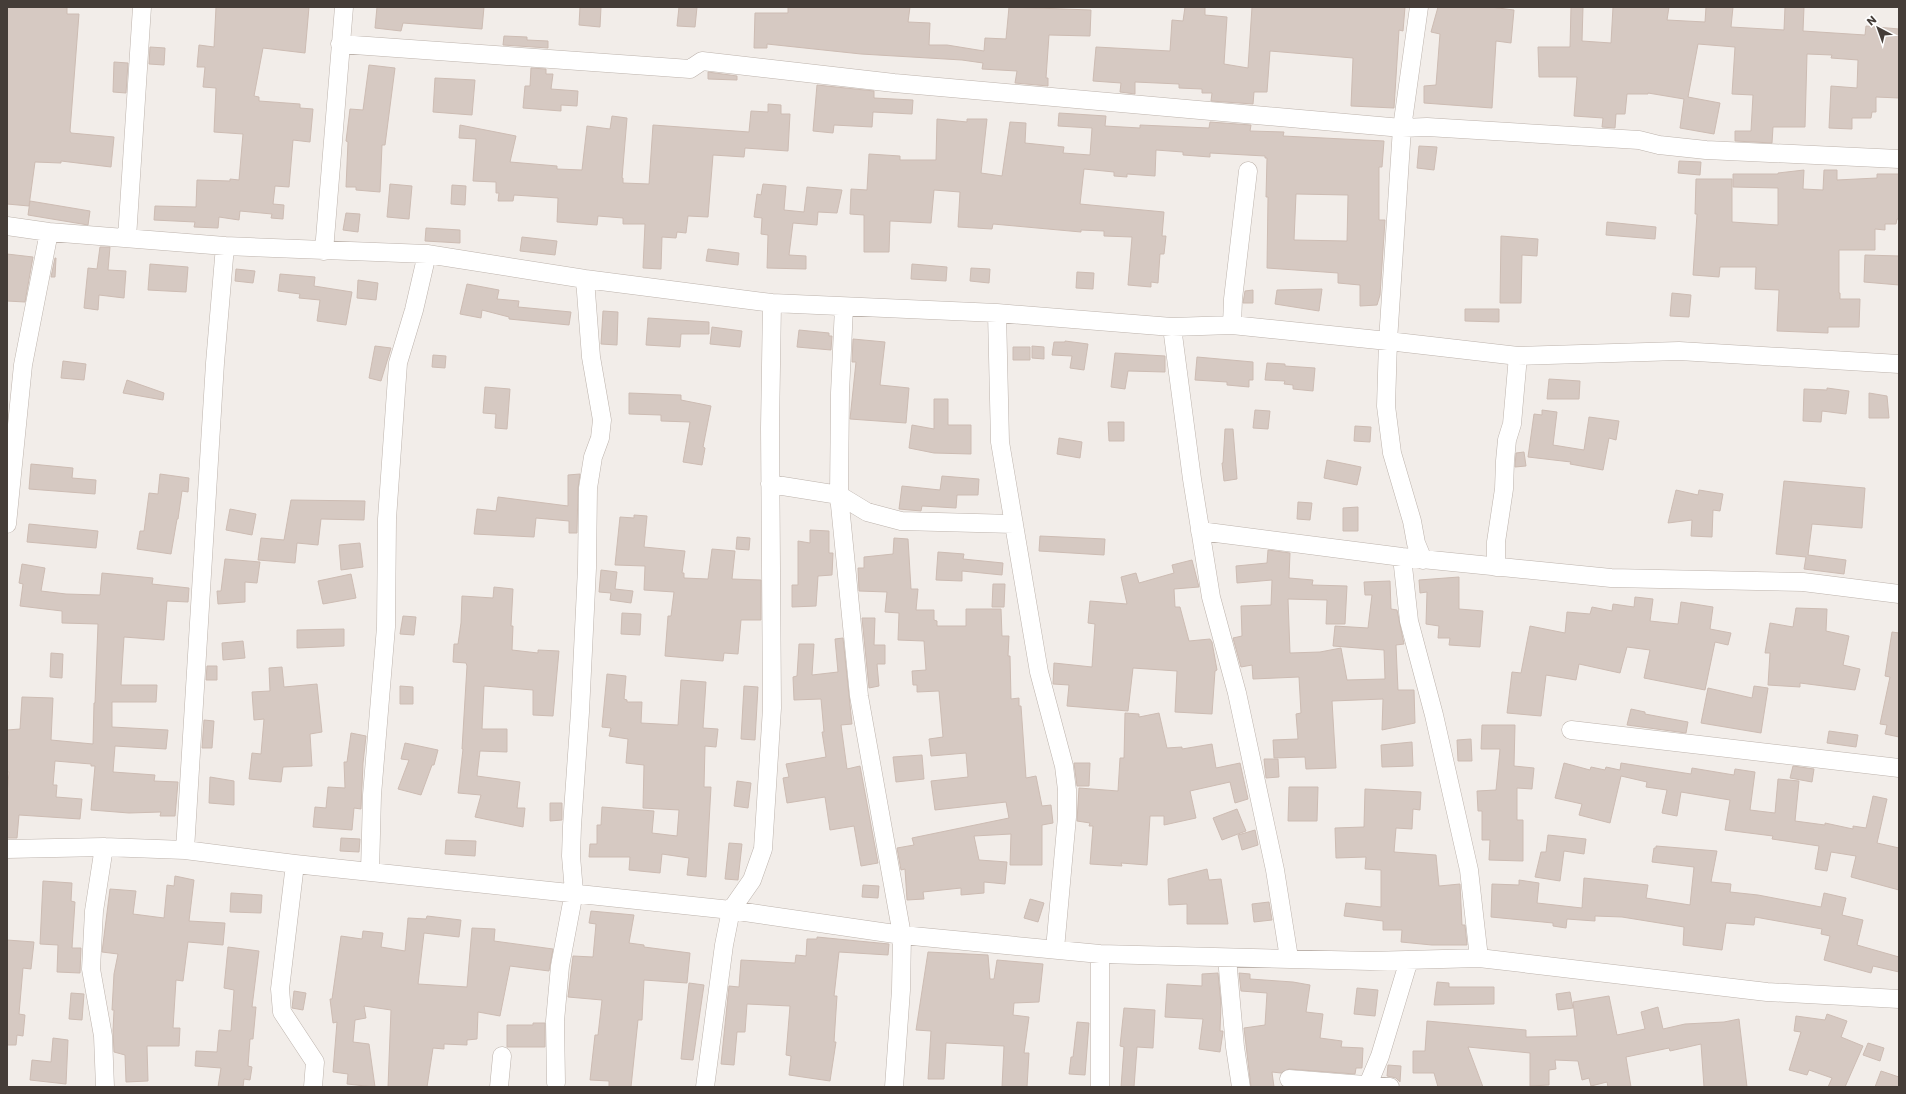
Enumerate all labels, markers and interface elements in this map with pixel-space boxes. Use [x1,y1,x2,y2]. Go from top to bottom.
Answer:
north arrow [1858,8,1898,48]
text: N [1863,12,1880,29]

